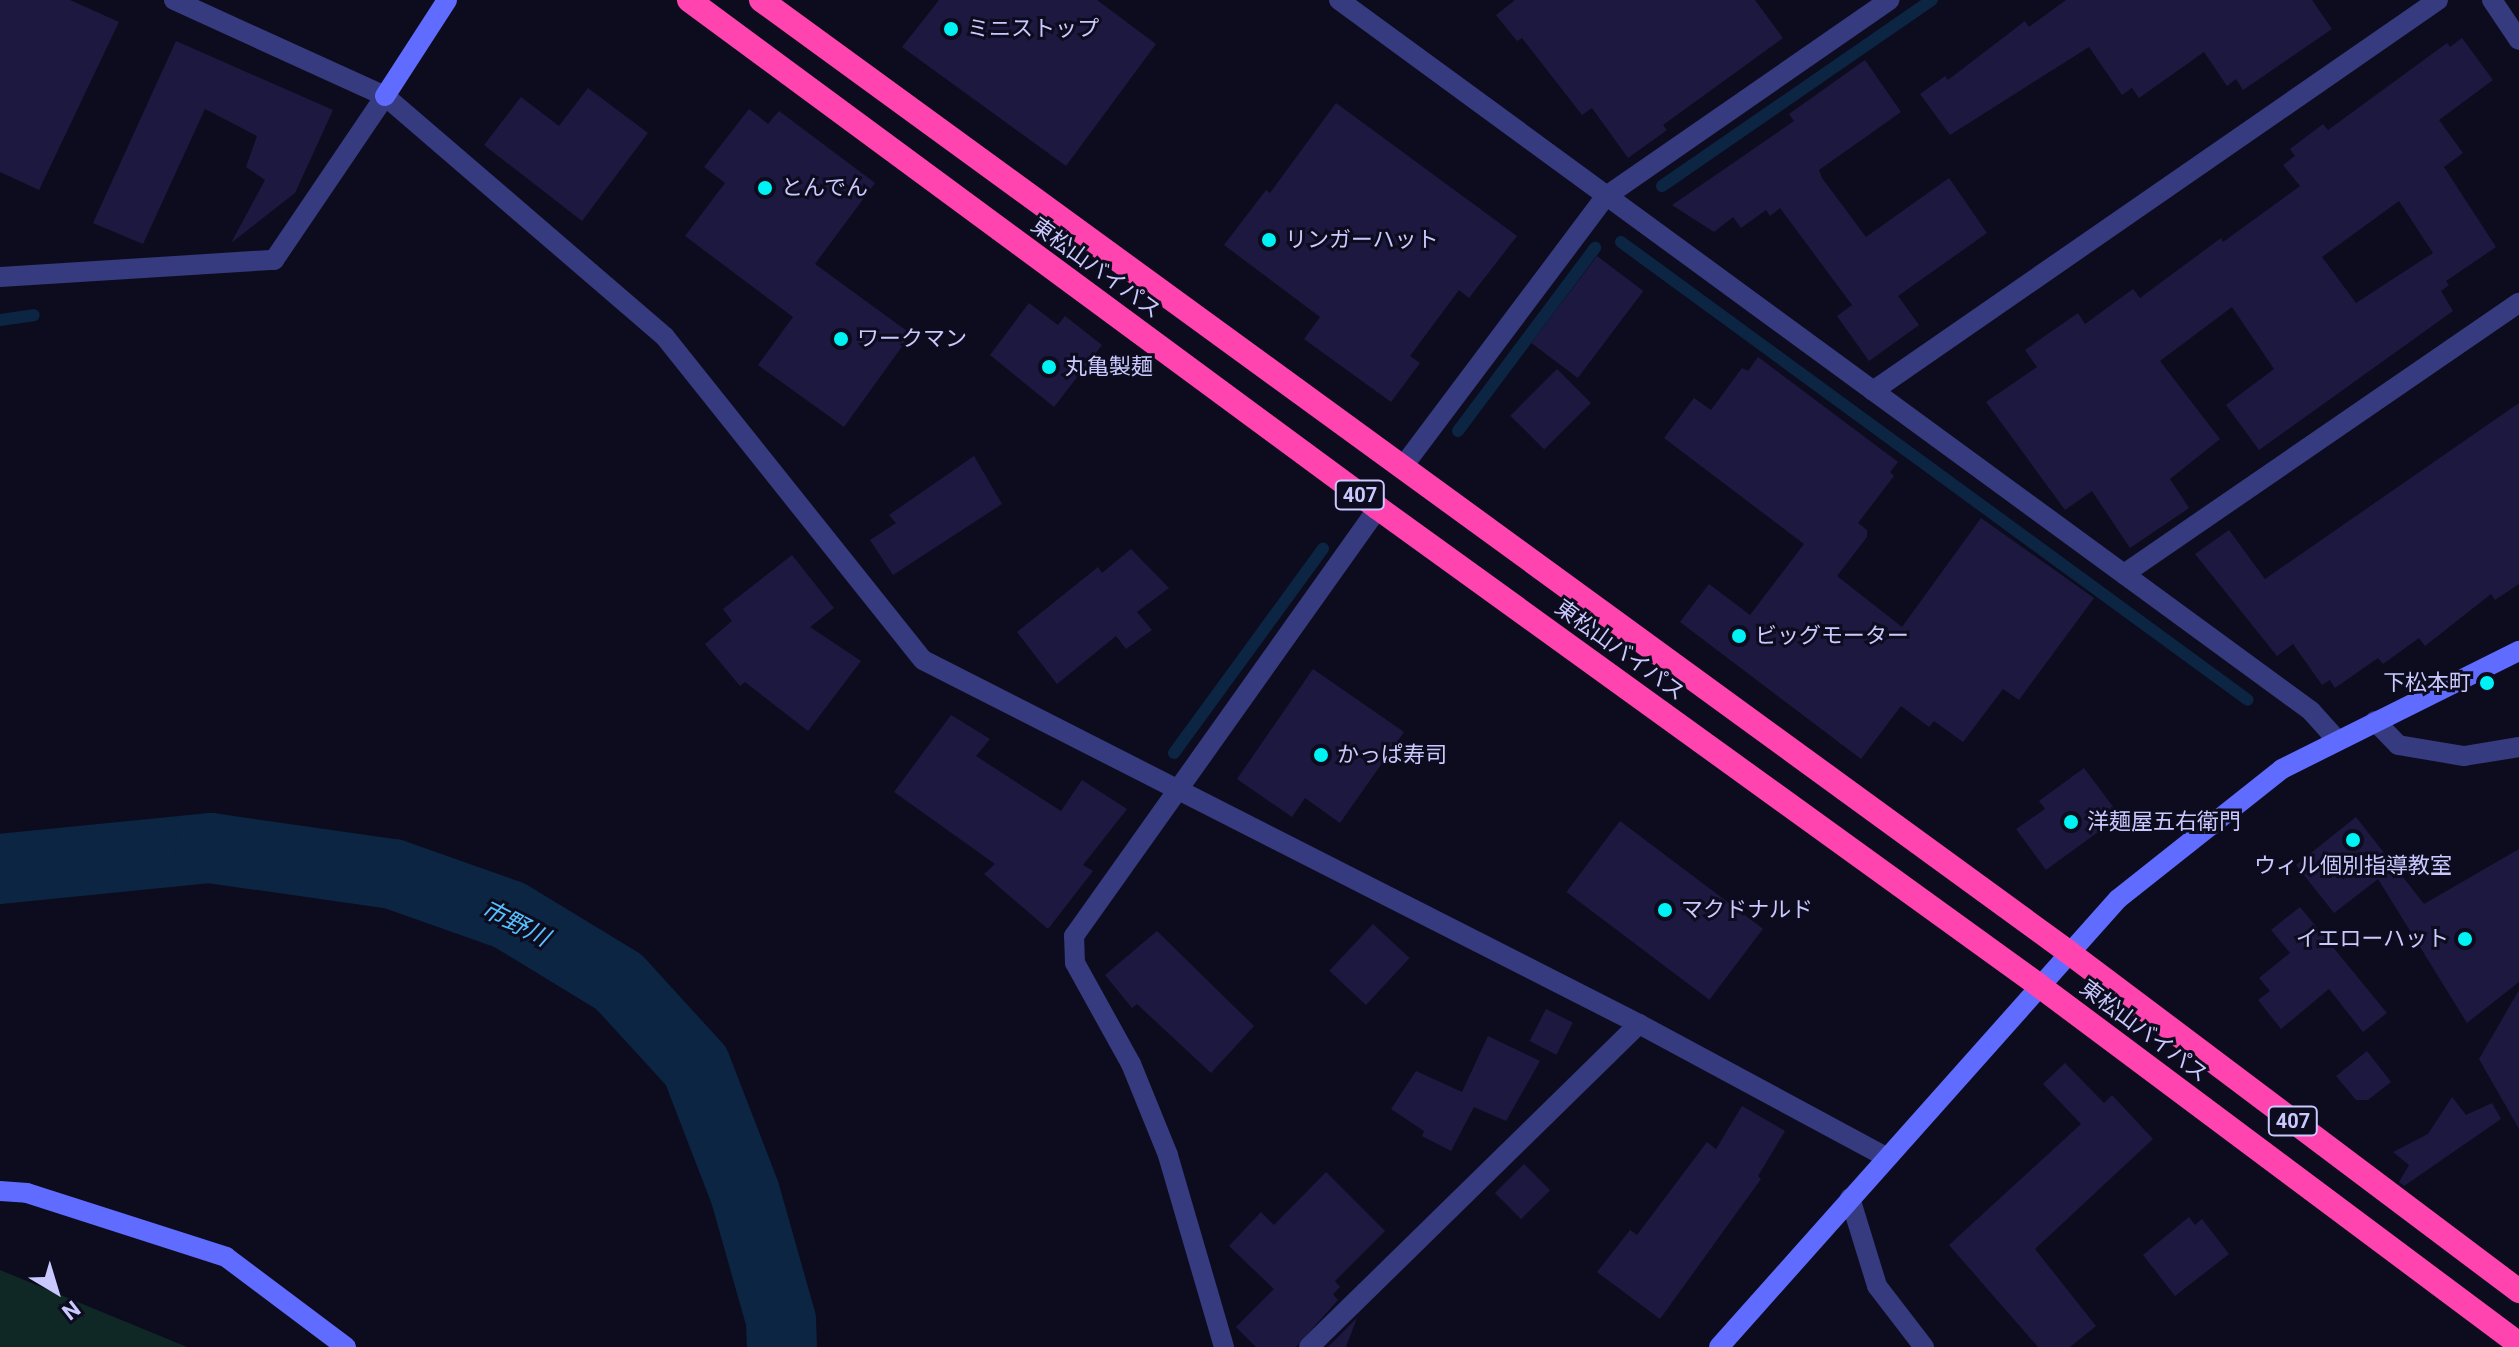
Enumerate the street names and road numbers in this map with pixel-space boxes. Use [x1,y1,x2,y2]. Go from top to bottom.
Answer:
street label: 東松山バイパス [1026,212,1166,324]
road number: 407 [1334,479,1386,511]
street label: 東松山バイパス [1550,594,1690,706]
street label: 東松山バイパス [2075,974,2213,1088]
road number: 407 [2267,1105,2319,1137]

